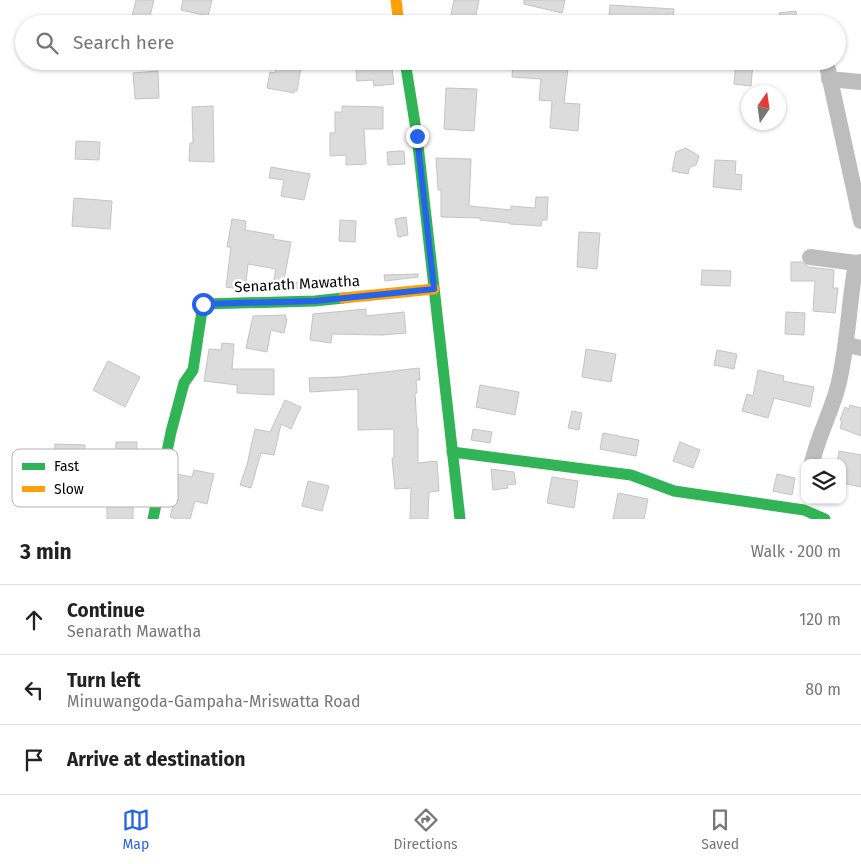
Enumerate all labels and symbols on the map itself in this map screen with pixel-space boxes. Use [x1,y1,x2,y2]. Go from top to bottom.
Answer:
north arrow [741,85,786,130]
route end [406,125,429,148]
street label: Senarath Mawatha [234,272,360,296]
route start [192,293,215,316]
legend [12,449,178,507]
text: Fast [54,458,80,475]
text: Slow [54,481,84,498]

